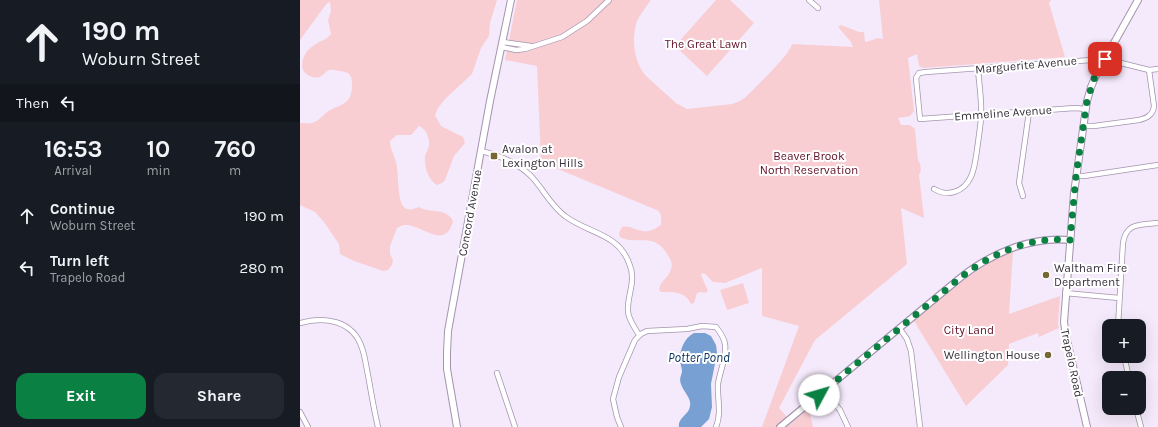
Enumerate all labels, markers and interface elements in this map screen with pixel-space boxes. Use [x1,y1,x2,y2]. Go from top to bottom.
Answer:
text: 190 m [82,14,160,47]
icon: ahead [16,16,68,68]
park label: The Great Lawn [665,37,747,51]
pin [1088,42,1122,76]
text: Woburn Street [82,48,200,70]
icon: arrive [1094,48,1116,70]
street label: Marguerite Avenue [975,54,1077,76]
icon: left [57,92,79,114]
text: Then [16,94,49,112]
street label: Emmeline Avenue [954,103,1052,123]
text: 16:53 [44,135,102,163]
text: 10 [147,135,170,163]
text: 760 [214,135,256,163]
place label: Avalon at Lexington Hills [502,142,583,170]
park label: Beaver Brook North Reservation [760,149,858,177]
marker: Avalon at Lexington Hills [489,151,499,161]
text: Arrival [54,163,92,178]
text: min [146,163,170,178]
text: m [229,163,241,178]
street label: Concord Avenue [455,169,485,257]
text: Continue [50,200,115,218]
icon: ahead [16,205,38,227]
text: 190 m [244,207,284,225]
text: Woburn Street [50,218,135,233]
text: Turn left [50,252,109,270]
icon: left [16,257,38,279]
text: 280 m [240,259,284,277]
place label: Waltham Fire Department [1054,261,1127,289]
text: Trapelo Road [50,270,125,285]
marker: Waltham Fire Department [1041,270,1051,280]
map controls [1102,319,1146,415]
button: + [1102,319,1146,363]
park label: City Land [944,323,994,337]
street label: Trapelo Road [1058,327,1086,399]
place label: Wellington House [944,348,1040,362]
water label: Potter Pond [668,350,730,365]
marker: Wellington House [1043,350,1053,360]
button: − [1102,371,1146,415]
button: Exit [16,373,146,419]
button: Share [154,373,284,419]
position arrow [798,374,840,416]

